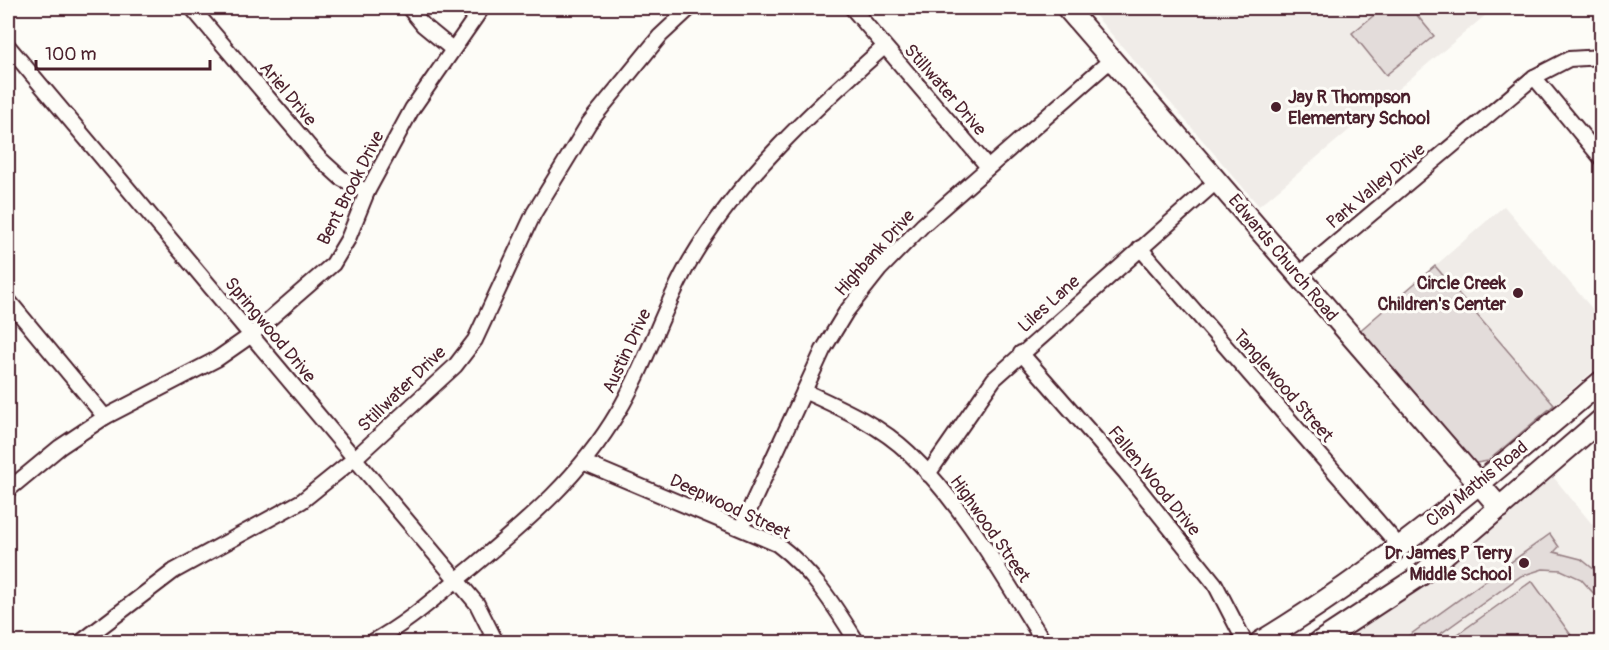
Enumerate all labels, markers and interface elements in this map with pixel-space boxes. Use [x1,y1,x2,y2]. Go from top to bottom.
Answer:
scale bar [36,33,210,71]
street label: Stillwater Drive [899,39,991,141]
text: 100 m [45,43,97,66]
street label: Ariel Drive [255,57,322,131]
place label: Jay R Thompson Elementary School [1288,86,1430,130]
marker: Jay R Thompson Elementary School [1269,100,1283,114]
street label: Bent Brook Drive [312,127,390,249]
street label: Park Valley Drive [1322,138,1430,234]
street label: Edwards Church Road [1223,190,1343,326]
street label: Highbank Drive [830,205,920,301]
street label: Liles Lane [1013,270,1085,338]
place label: Circle Creek Children's Center [1377,272,1507,316]
street label: Springwood Drive [219,273,321,387]
marker: Circle Creek Children's Center [1511,286,1525,300]
street label: Austin Drive [597,305,657,397]
street label: Tanglewood Street [1228,325,1339,448]
street label: Stillwater Drive [353,341,451,437]
street label: Fallen Wood Drive [1103,421,1206,541]
street label: Clay Mathis Road [1421,436,1533,532]
street label: Deepwood Street [666,469,795,545]
street label: Highwood Street [945,471,1036,588]
place label: Dr James P Terry Middle School [1384,542,1512,586]
marker: Dr James P Terry Middle School [1517,556,1531,570]

